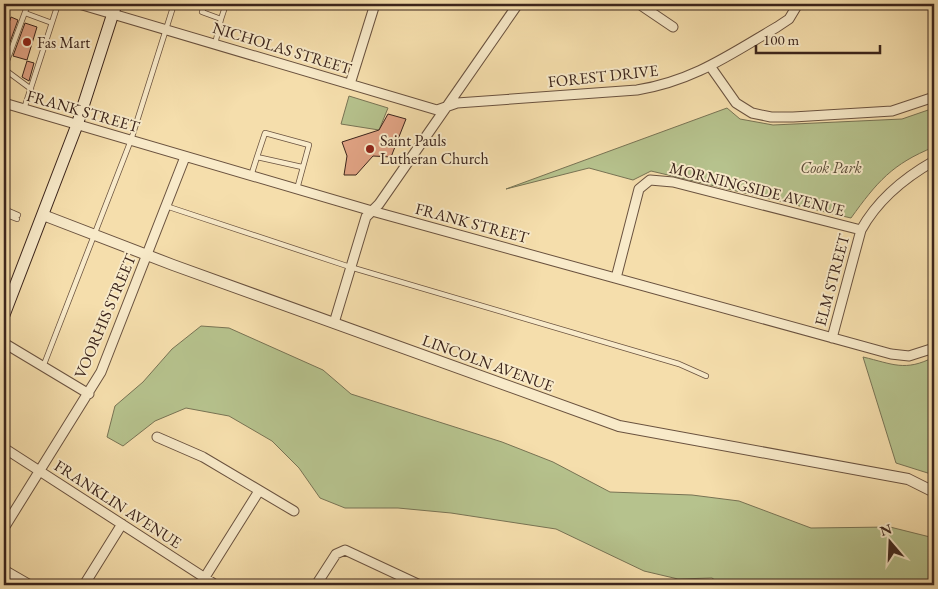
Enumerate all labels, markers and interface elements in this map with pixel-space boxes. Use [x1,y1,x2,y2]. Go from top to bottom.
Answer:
street label: NICHOLAS STREET [210,17,354,79]
scale bar [756,22,879,54]
text: 100 m [763,30,800,49]
place label: Fas Mart [37,32,90,53]
marker: Fas Mart [21,36,33,48]
street label: FOREST DRIVE [547,60,659,92]
street label: FRANK STREET [24,85,142,137]
place label: Saint Pauls Lutheran Church [380,130,489,169]
marker: Saint Pauls Lutheran Church [364,143,376,155]
street label: MORNINGSIDE AVENUE [667,157,847,221]
park label: Cook Park [800,157,863,178]
street label: FRANK STREET [413,198,531,248]
street label: ELM STREET [810,231,854,328]
street label: VOORHIS STREET [69,250,141,382]
street label: LINCOLN AVENUE [419,329,557,397]
street label: FRANKLIN AVENUE [50,455,186,553]
north arrow [866,516,916,566]
text: N [877,519,895,540]

